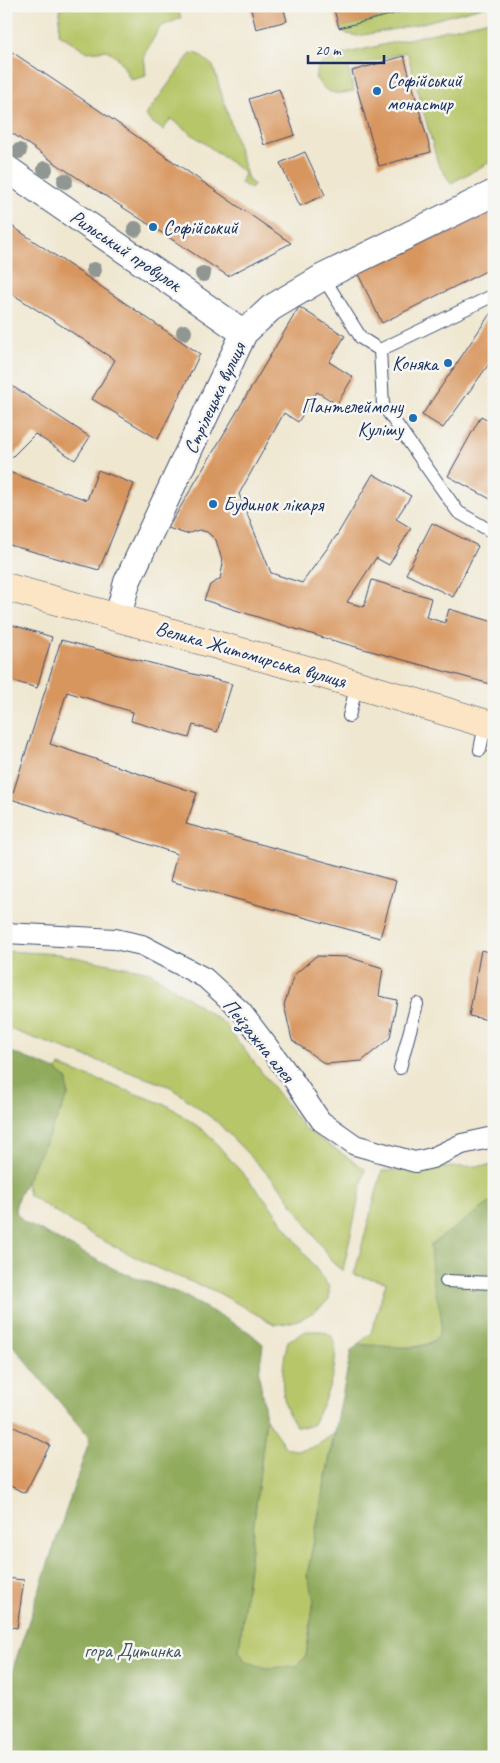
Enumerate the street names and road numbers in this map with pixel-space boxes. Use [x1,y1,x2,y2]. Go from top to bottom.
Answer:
street label: Рильський провулок [65,204,188,298]
street label: Стрілецька вулиця [178,337,252,458]
street label: Велика Житомирська вулиця [153,615,350,694]
street label: Пейзажна алея [217,993,301,1089]

